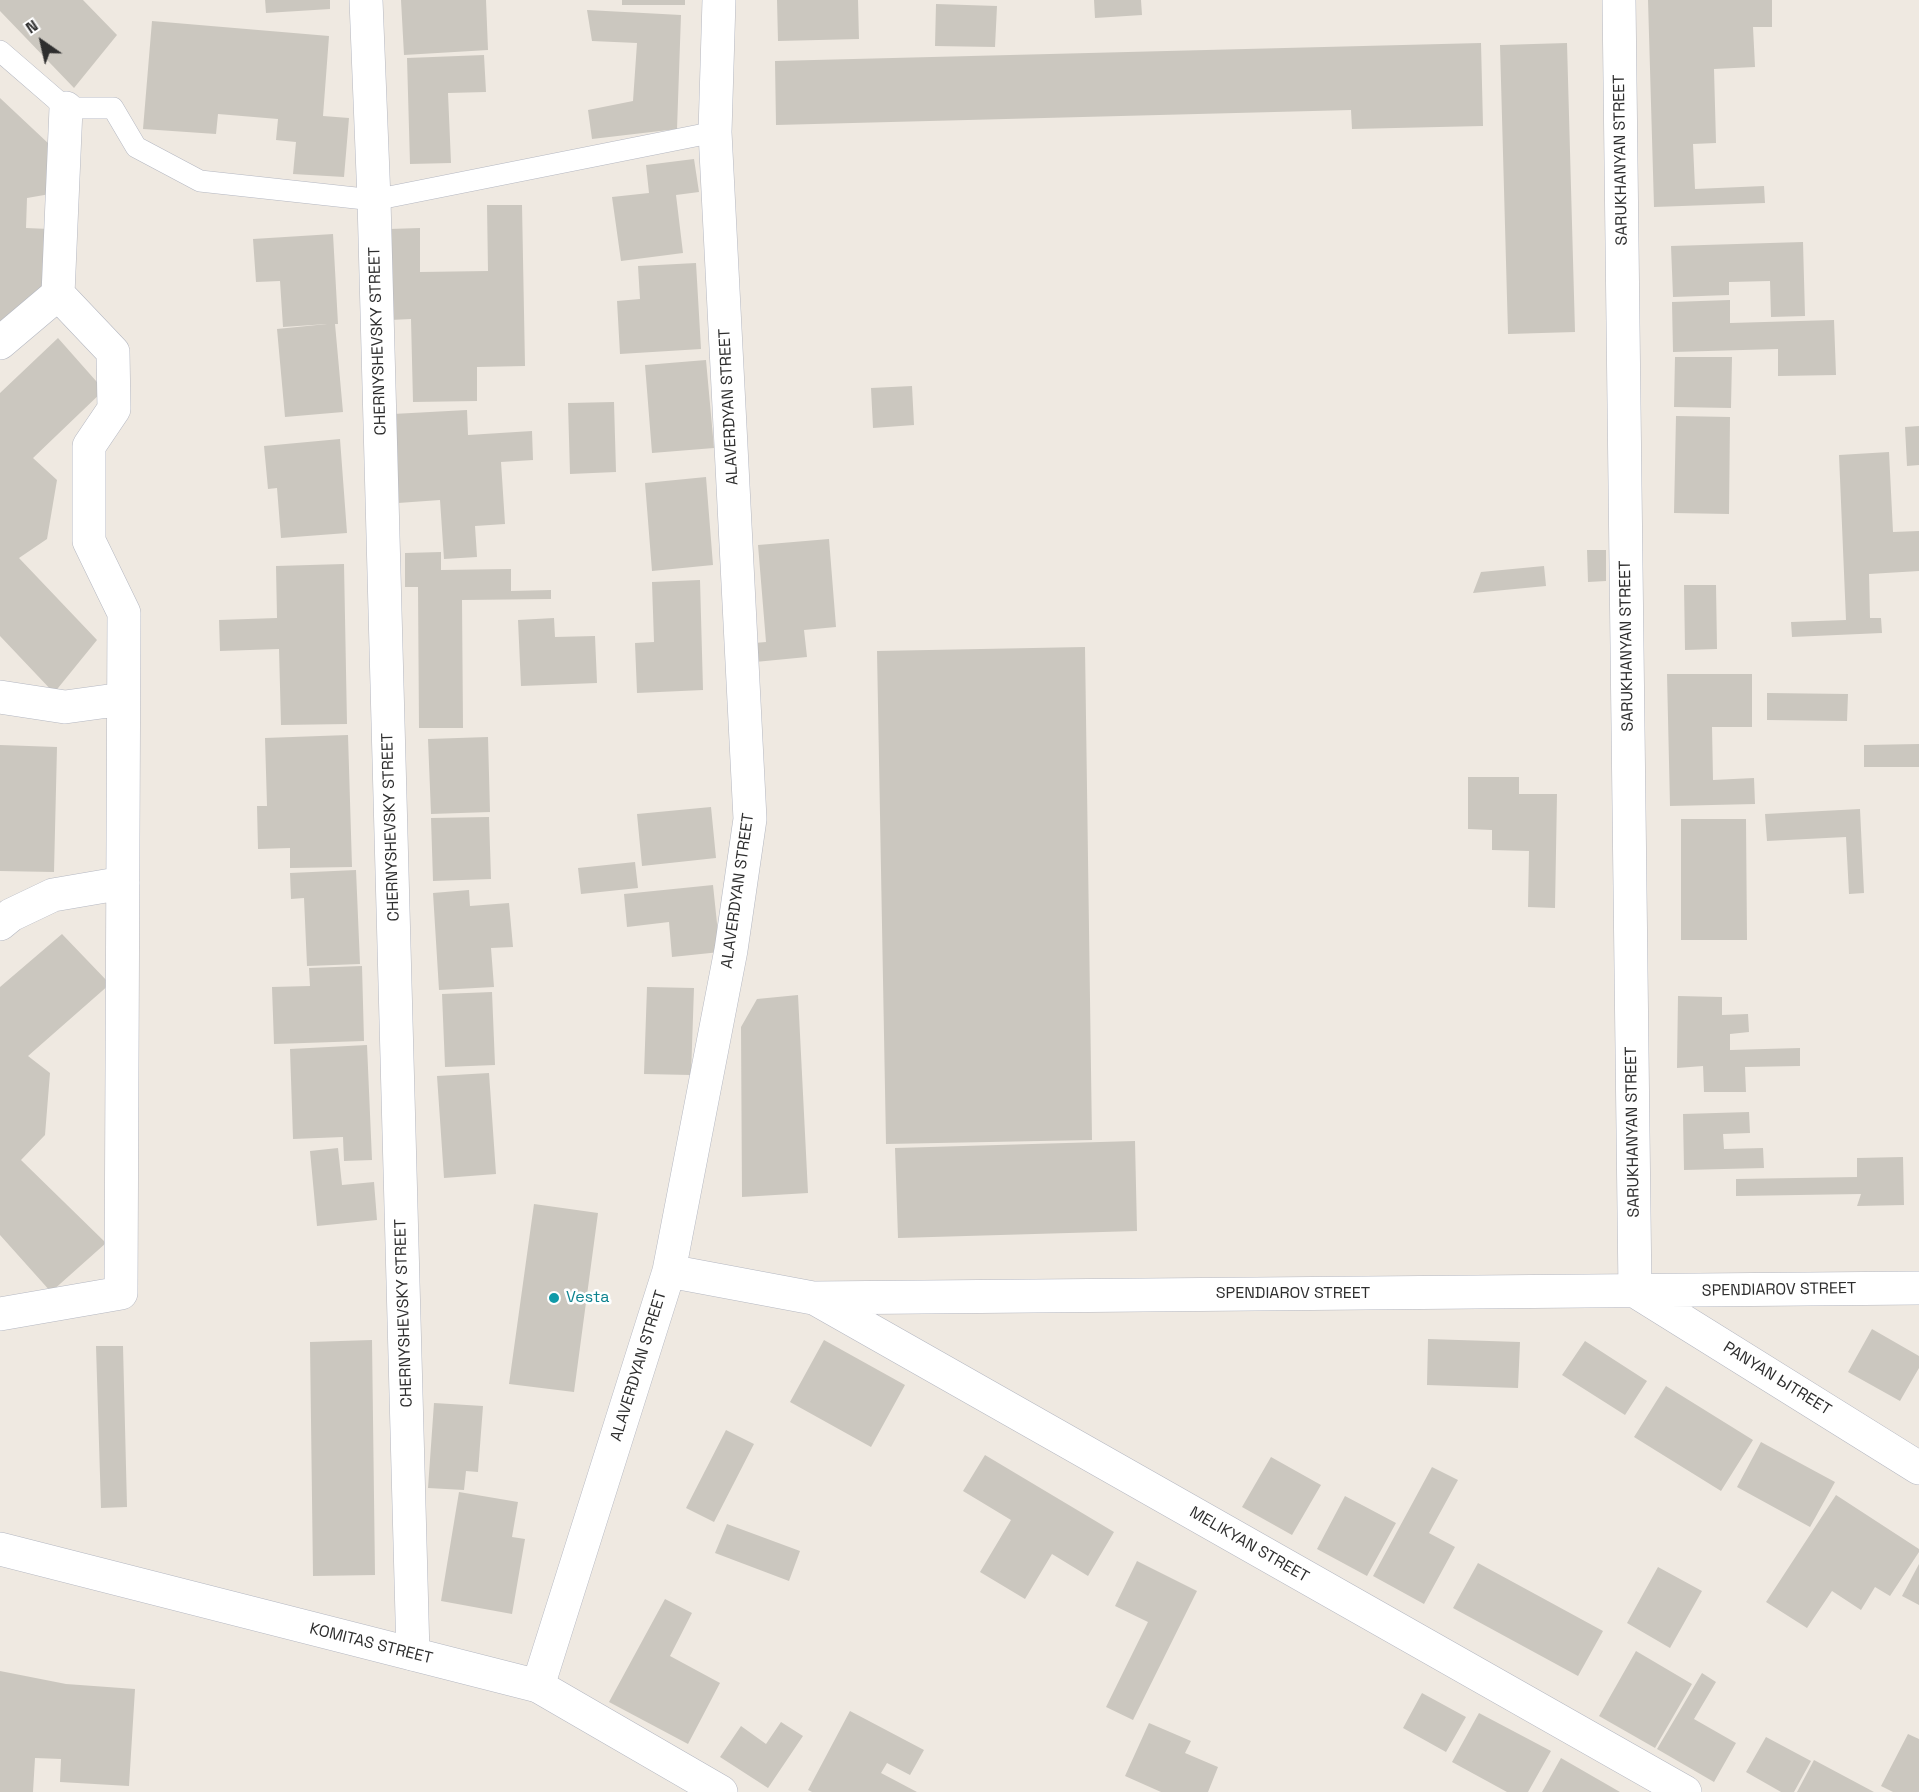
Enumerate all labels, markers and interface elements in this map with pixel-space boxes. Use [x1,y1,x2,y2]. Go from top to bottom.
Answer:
north arrow [12,12,72,72]
text: N [21,15,42,38]
street label: SARUKHANYAN STREET [1610,74,1632,246]
street label: CHERNYSHEVSKY STREET [365,246,391,436]
street label: ALAVERDYAN STREET [715,328,743,486]
street label: SARUKHANYAN STREET [1616,560,1638,732]
street label: CHERNYSHEVSKY STREET [378,732,404,922]
street label: ALAVERDYAN STREET [718,812,758,970]
street label: SARUKHANYAN STREET [1622,1046,1644,1218]
street label: CHERNYSHEVSKY STREET [391,1218,417,1408]
street label: SPENDIAROV STREET [1702,1279,1856,1301]
street label: SPENDIAROV STREET [1216,1284,1370,1304]
place label: Vesta [566,1288,610,1308]
street label: ALAVERDYAN STREET [607,1288,671,1444]
marker: Vesta [547,1291,561,1305]
street label: PANYAN ЫTREET [1719,1338,1835,1420]
street label: MELIKYAN STREET [1186,1503,1312,1587]
street label: KOMITAS STREET [307,1619,435,1669]

